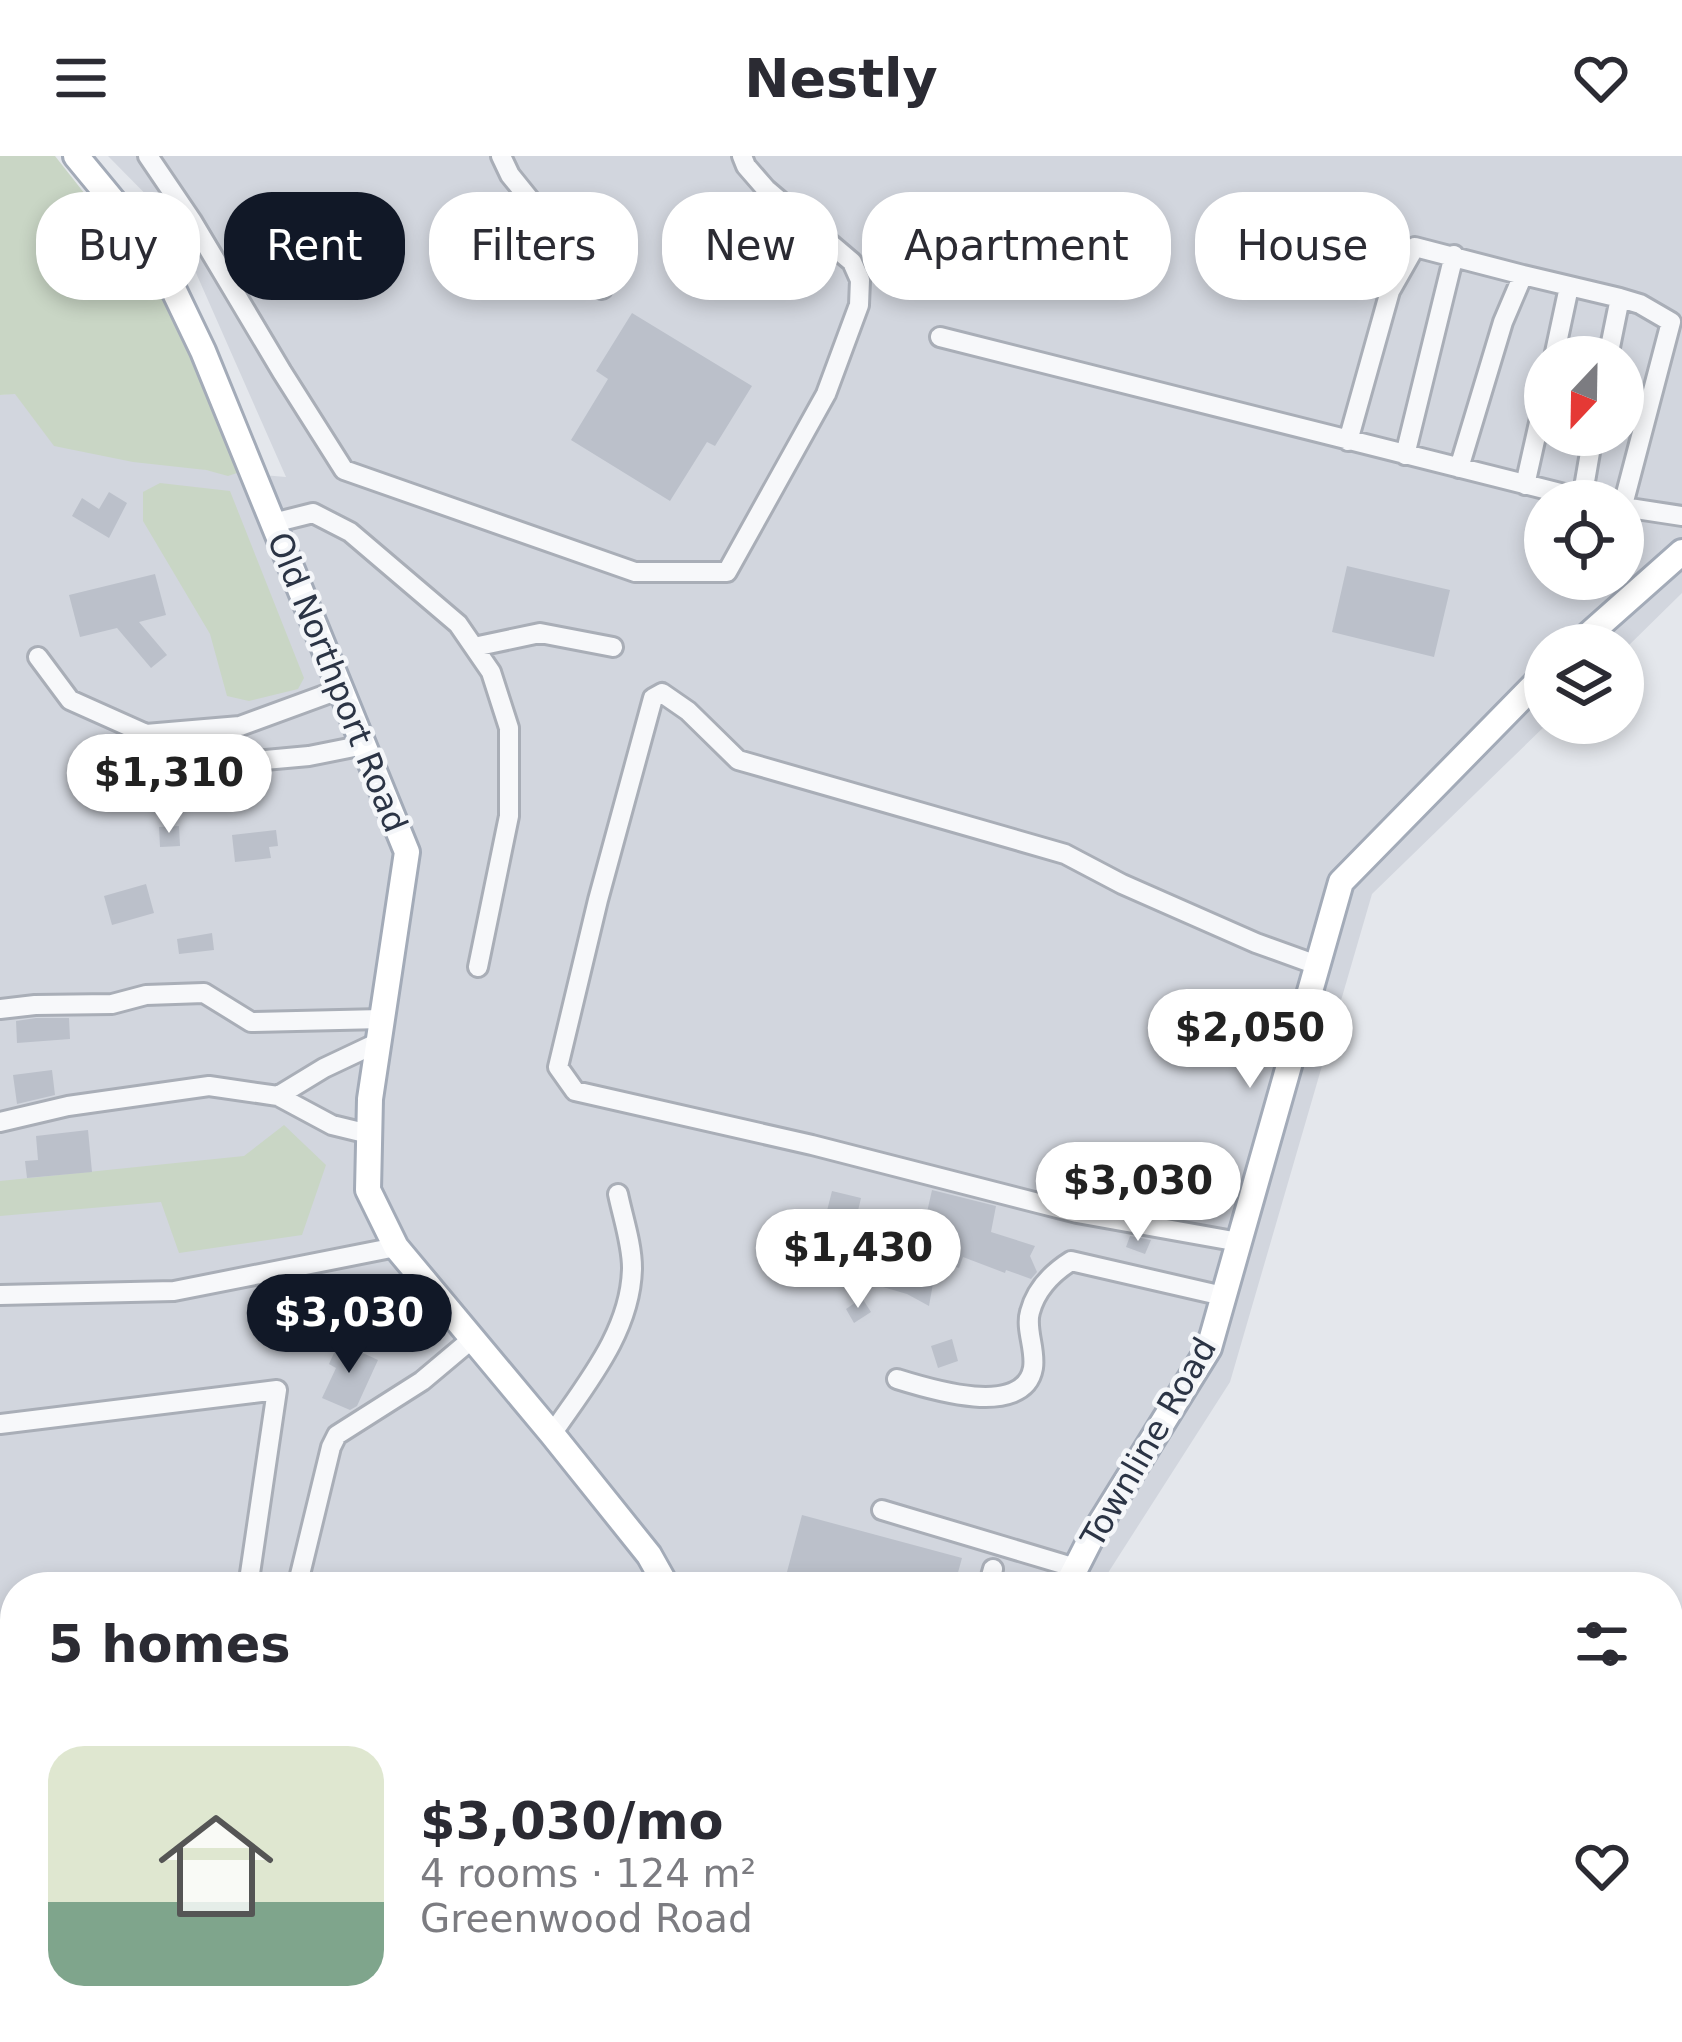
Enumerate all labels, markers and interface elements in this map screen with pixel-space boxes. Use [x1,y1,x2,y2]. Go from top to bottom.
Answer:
icon: menu [48,45,114,111]
icon: heart [1568,45,1634,111]
text: Nestly [744,47,938,110]
chip: Buy [36,192,200,300]
chip: Rent [224,192,405,300]
chip: Filters [429,192,638,300]
chip: New [662,192,838,300]
chip: Apartment [862,192,1171,300]
chip: House [1195,192,1410,300]
north arrow [1524,336,1644,456]
map controls [1524,336,1644,744]
button: locate [1524,480,1644,600]
street label: Old Northport Road [260,527,416,838]
button: layers [1524,624,1644,744]
pin: $1,310 [71,734,267,836]
text: $1,310 [94,750,244,795]
pin: $2,050 [1152,989,1348,1091]
text: $2,050 [1175,1005,1325,1050]
pin: $3,030 [1040,1142,1236,1244]
text: $3,030 [1063,1158,1213,1203]
pin: $1,430 [760,1209,956,1311]
text: $1,430 [783,1225,933,1270]
pin: $3,030 [251,1274,447,1376]
text: $3,030 [274,1290,424,1335]
street label: Townline Road [1072,1331,1224,1555]
icon: filters [1569,1611,1635,1677]
text: 5 homes [48,1615,291,1674]
text: $3,030/mo [420,1792,724,1851]
icon: home [144,1794,288,1938]
icon: heart [1569,1833,1635,1899]
text: 4 rooms · 124 m² [420,1851,756,1896]
text: Greenwood Road [420,1896,753,1941]

